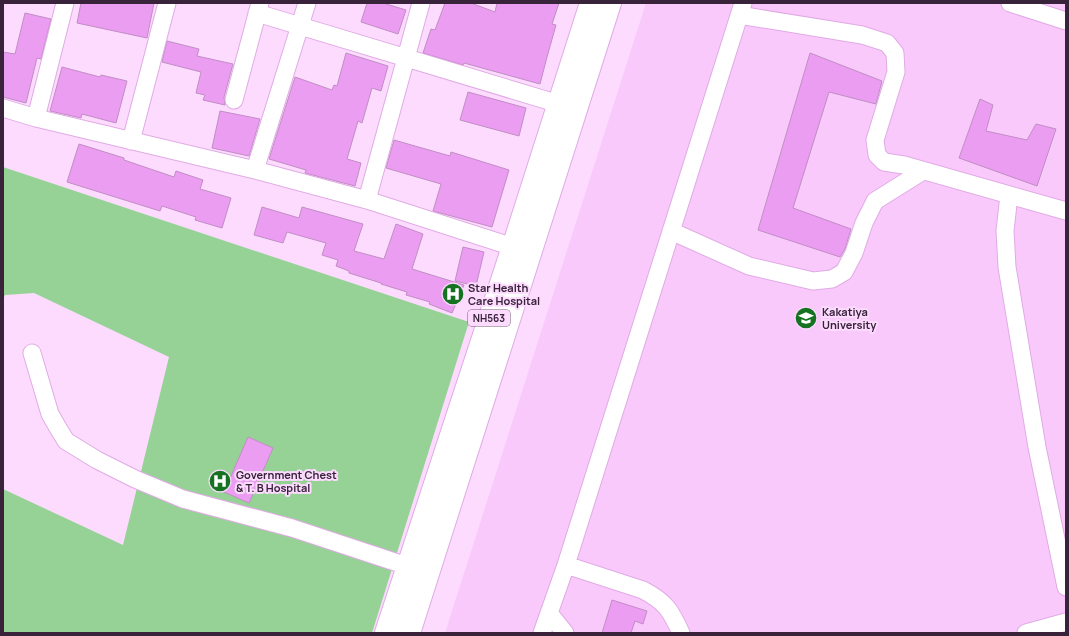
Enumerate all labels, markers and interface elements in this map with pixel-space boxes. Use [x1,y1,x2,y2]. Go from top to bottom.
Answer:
place label: Star Health Care Hospital [468,280,540,308]
hospital icon: Star Health Care Hospital [440,281,466,307]
place label: Kakatiya University [822,304,877,332]
school or university icon: Kakatiya University [793,305,819,331]
road number: NH563 [468,310,510,326]
place label: Government Chest & T. B Hospital [236,467,337,495]
hospital icon: Government Chest & T. B Hospital [207,468,233,494]

